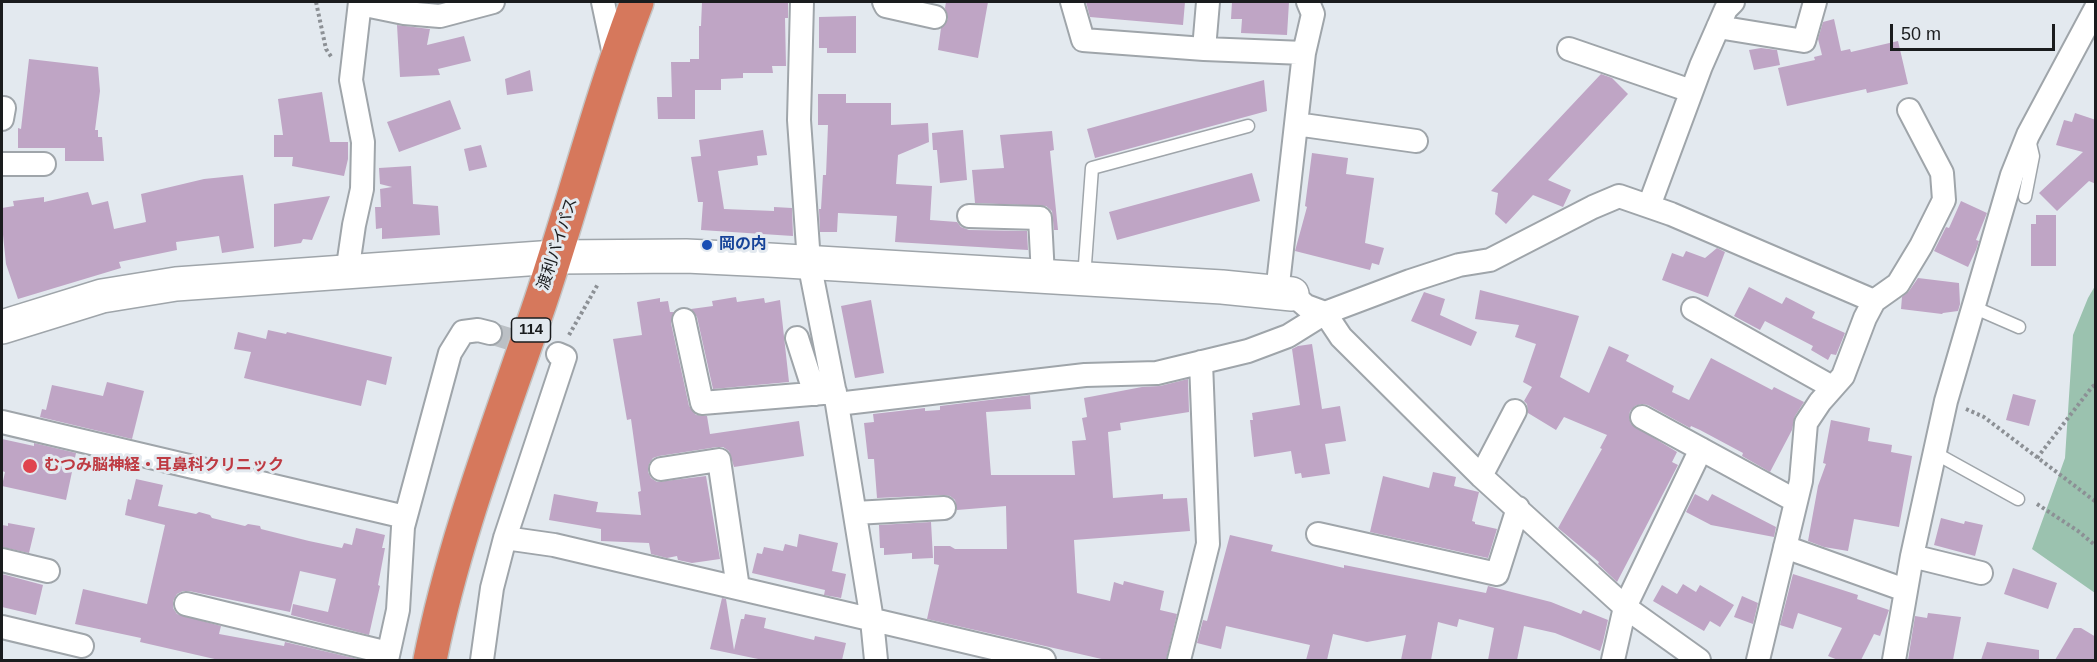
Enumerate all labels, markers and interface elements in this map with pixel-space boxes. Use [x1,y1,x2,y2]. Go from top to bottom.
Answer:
scale bar [1893,12,2058,50]
text: 50 m [1901,24,1941,44]
street label: 渡利バイパス [534,195,582,293]
place label: 岡の内 [719,235,767,255]
marker: 岡の内 [700,238,714,252]
road number: 114 [512,318,550,342]
place label: むつみ脳神経・耳鼻科クリニック [44,456,284,476]
marker: むつみ脳神経・耳鼻科クリニック [21,457,39,475]

